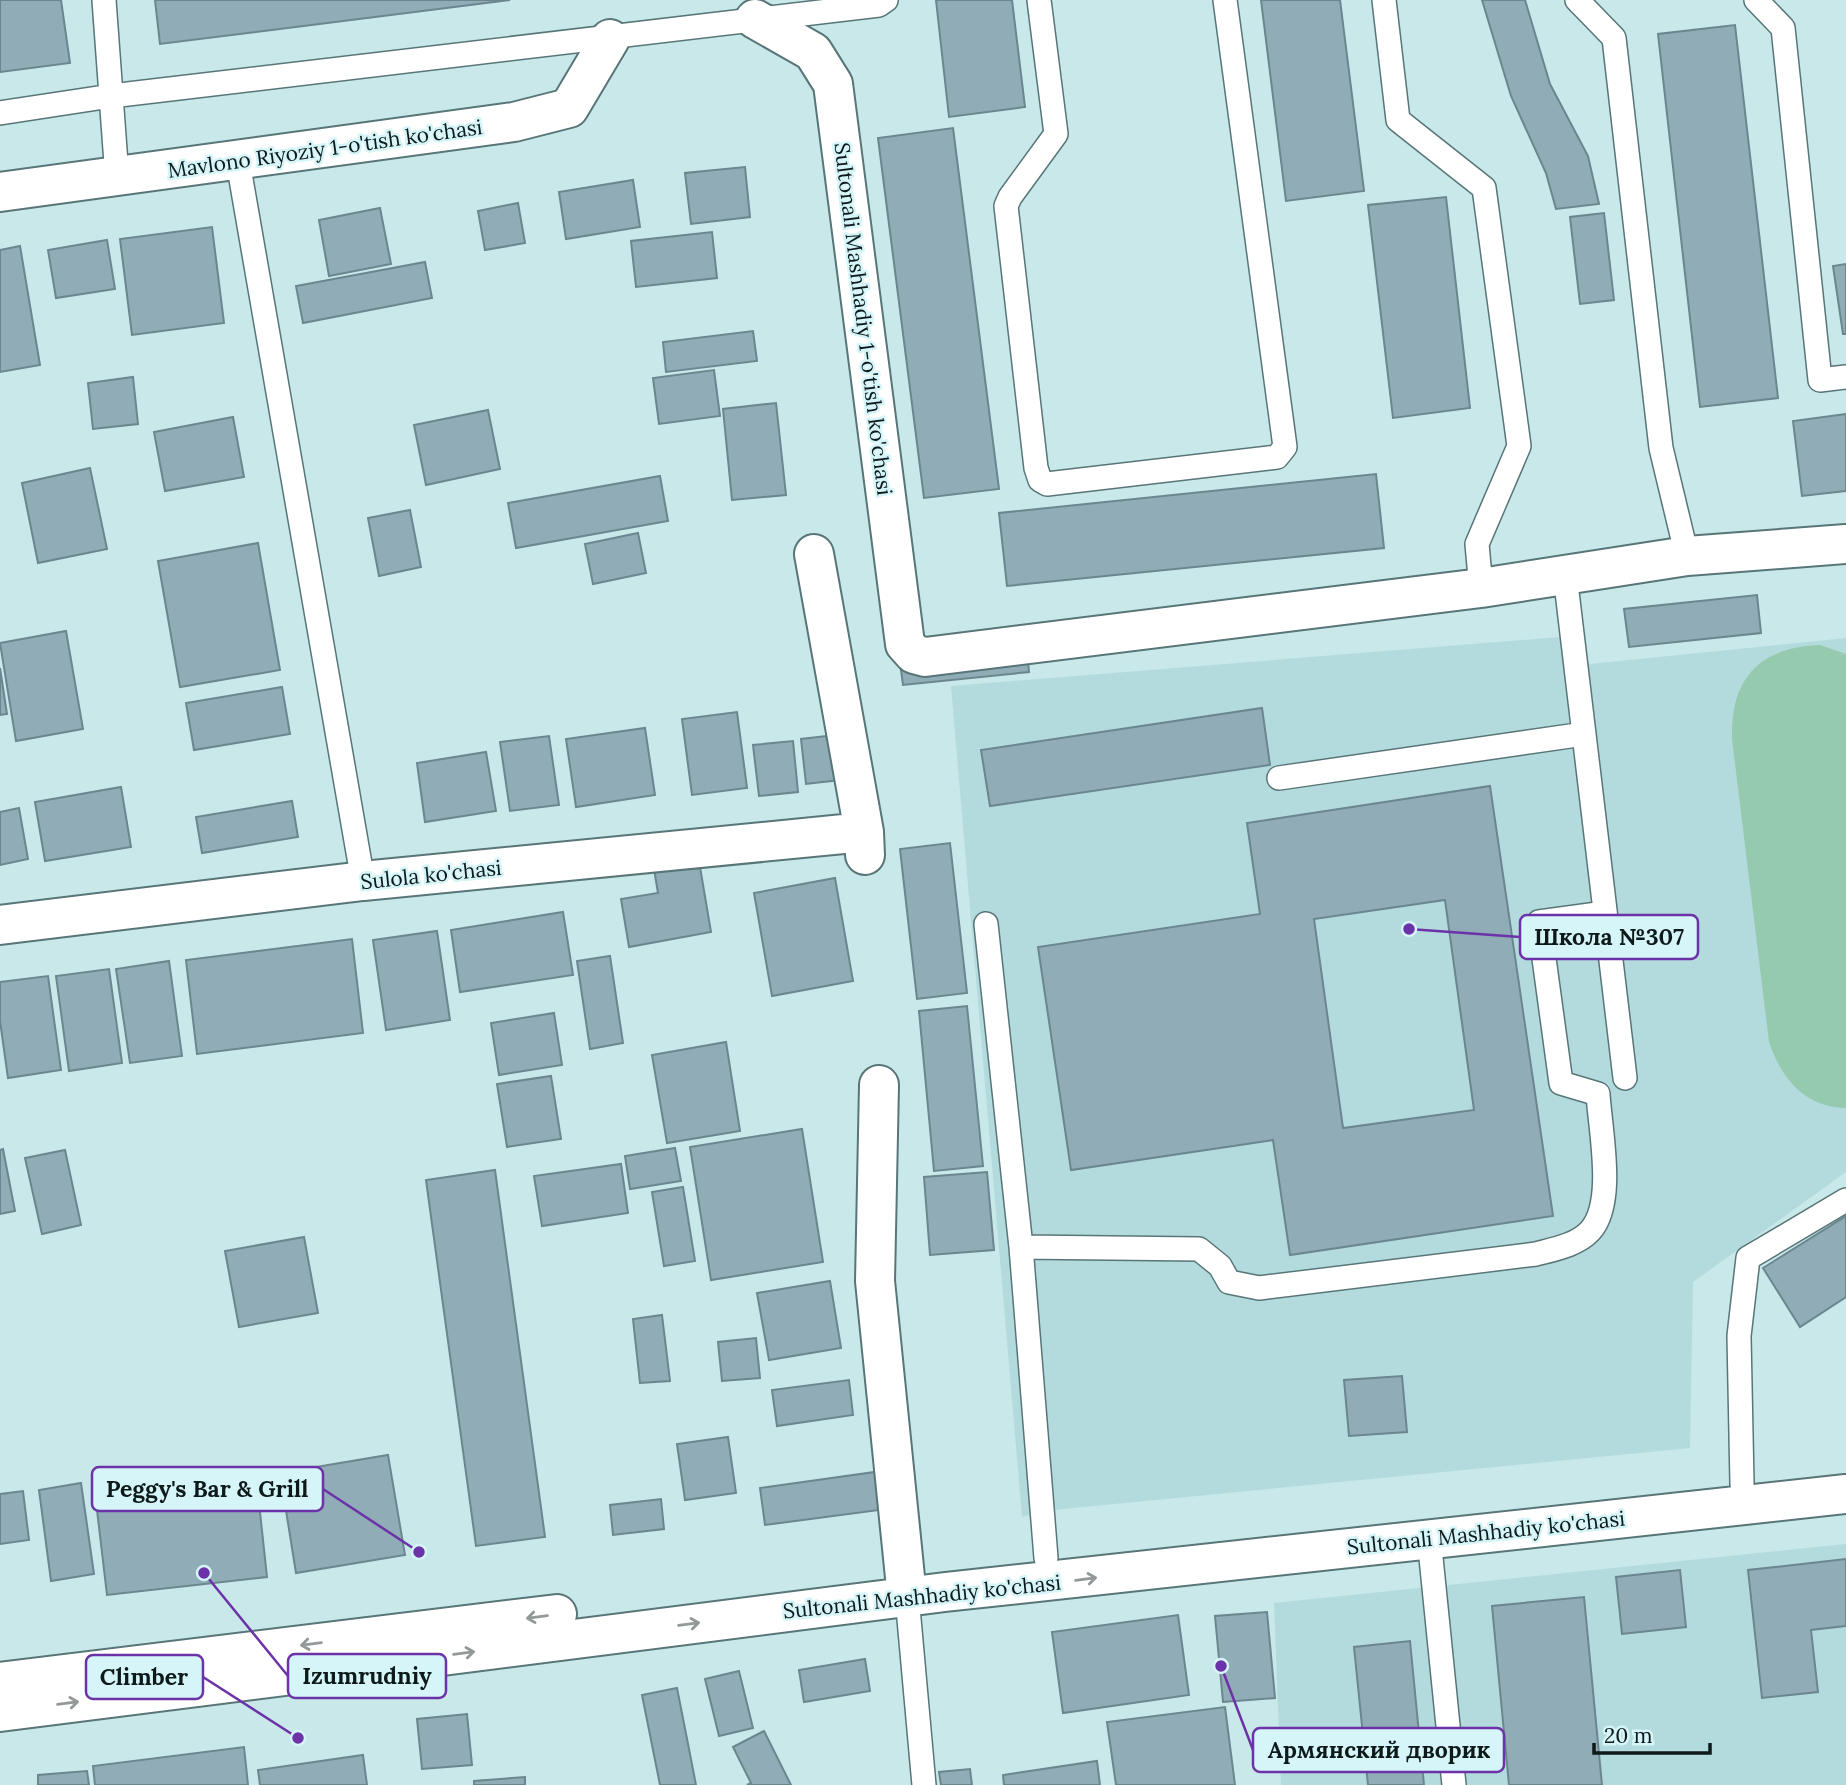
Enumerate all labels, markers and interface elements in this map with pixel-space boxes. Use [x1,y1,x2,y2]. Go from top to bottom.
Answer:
street label: Mavlono Riyoziy 1-o'tish ko'chasi [166,113,484,184]
street label: Sultonali Mashhadiy 1-o'tish ko'chasi [828,141,899,497]
street label: Sulola ko'chasi [359,854,503,895]
callout: Школа №307 [1520,915,1698,959]
text: Школа №307 [1534,922,1684,951]
callout: Peggy's Bar & Grill [92,1467,323,1511]
text: Peggy's Bar & Grill [106,1474,308,1503]
street label: Sultonali Mashhadiy ko'chasi [1346,1504,1626,1561]
street label: Sultonali Mashhadiy ko'chasi [782,1568,1062,1625]
one-way arrow [1074,1572,1096,1585]
one-way arrow [526,1610,548,1623]
one-way arrow [677,1618,700,1631]
one-way arrow [300,1638,323,1651]
one-way arrow [452,1646,474,1659]
callout: Izumrudniy [288,1654,446,1698]
callout: Climber [86,1655,203,1699]
text: Izumrudniy [302,1661,432,1690]
text: Climber [100,1662,188,1691]
one-way arrow [56,1697,79,1710]
scale bar [1594,1712,1710,1756]
text: 20 m [1604,1722,1653,1749]
callout: Армянский дворик [1253,1728,1504,1772]
text: Армянский дворик [1268,1735,1491,1764]

